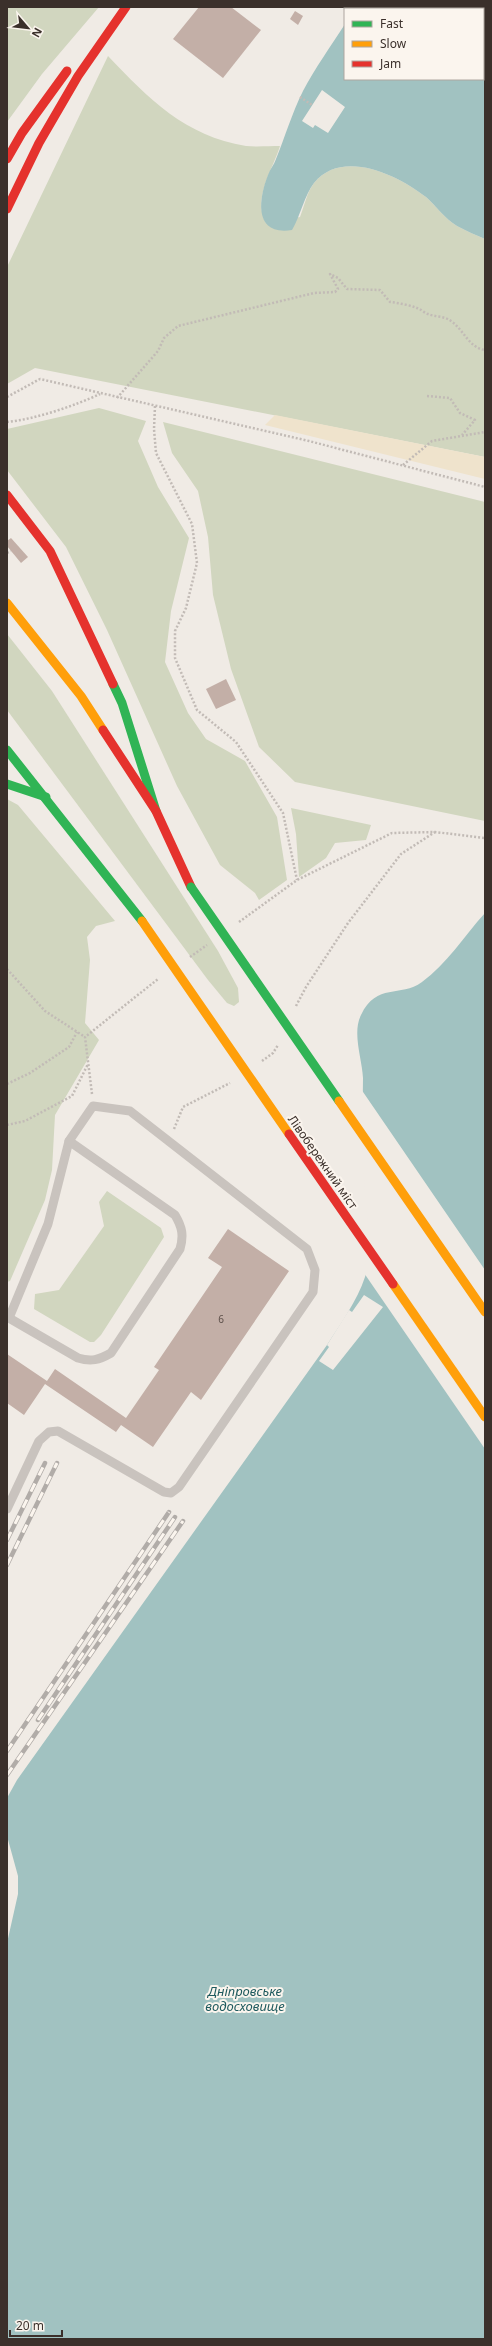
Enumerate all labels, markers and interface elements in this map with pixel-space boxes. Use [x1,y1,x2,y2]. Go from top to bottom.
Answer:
north arrow [8,8,48,48]
legend [344,8,484,80]
text: Fast [380,15,404,32]
text: N [29,25,46,40]
text: Slow [380,35,407,52]
text: Jam [379,55,401,72]
street label: Лівобережний міст [284,1112,362,1213]
house number: 6 [218,1312,224,1326]
water label: Дніпровське водосховище [205,1982,285,2015]
scale bar [10,2312,62,2338]
text: 20 m [16,2317,44,2334]

